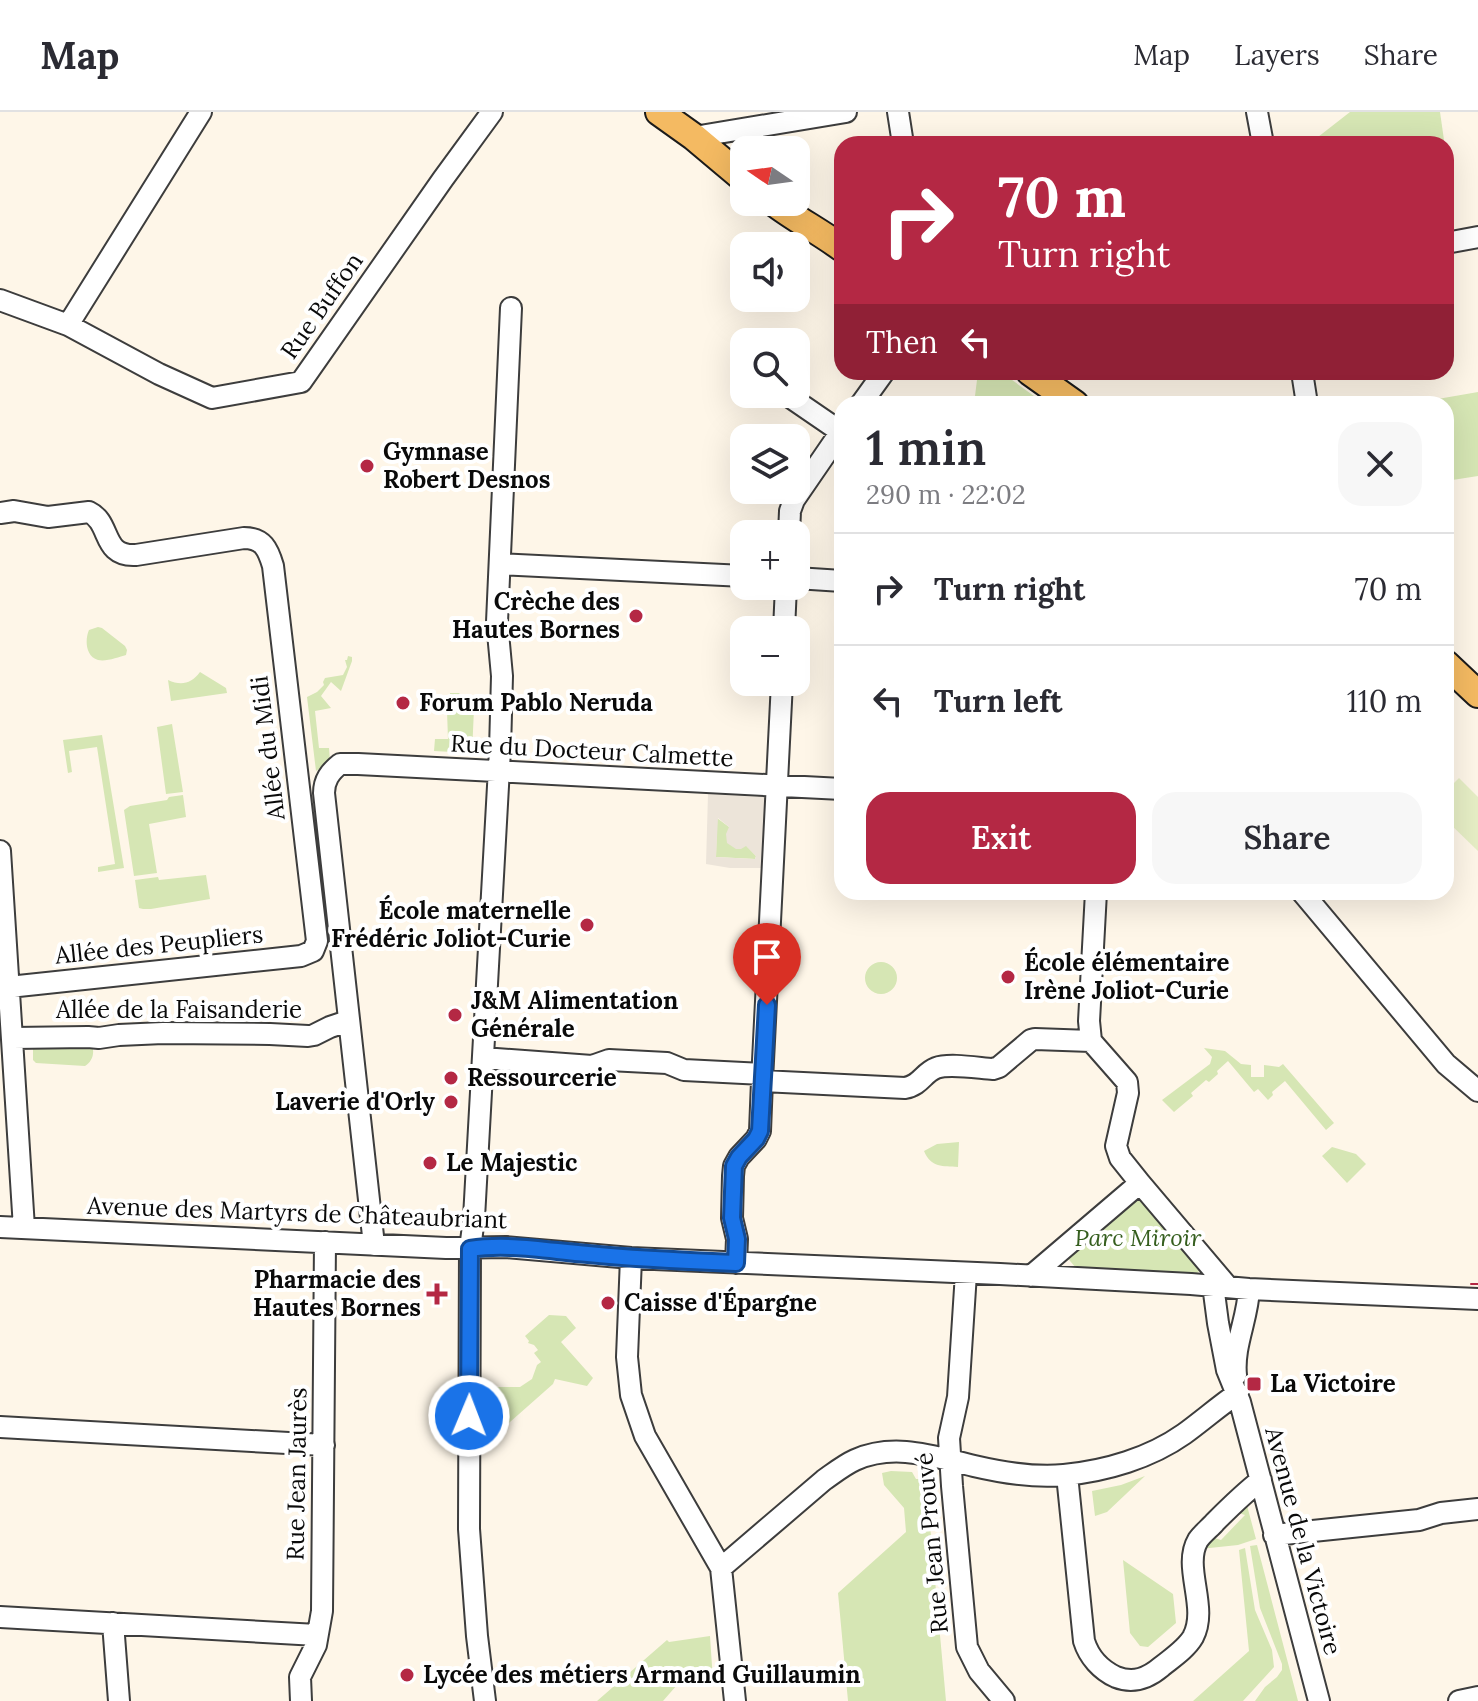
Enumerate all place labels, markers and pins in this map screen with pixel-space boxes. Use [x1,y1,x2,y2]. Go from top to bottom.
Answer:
place label: Gymnase Robert Desnos [383,436,550,495]
marker: Gymnase Robert Desnos [358,457,376,475]
place label: Crèche des Hautes Bornes [452,586,620,645]
marker: Crèche des Hautes Bornes [627,607,645,625]
place label: Forum Pablo Neruda [419,687,653,718]
marker: Forum Pablo Neruda [394,694,412,712]
place label: École maternelle Frédéric Joliot-Curie [331,894,571,954]
marker: École maternelle Frédéric Joliot-Curie [578,916,596,934]
pin [733,923,801,1005]
place label: École élémentaire Irène Joliot-Curie [1024,946,1230,1006]
marker: École élémentaire Irène Joliot-Curie [999,968,1017,986]
place label: J&M Alimentation Générale [471,985,678,1044]
marker: J&M Alimentation Générale [446,1006,464,1024]
place label: Ressourcerie [467,1062,617,1093]
marker: Ressourcerie [442,1069,460,1087]
place label: Laverie d'Orly [275,1086,436,1117]
marker: Laverie d'Orly [442,1093,460,1111]
place label: Le Majestic [446,1147,578,1178]
marker: Le Majestic [421,1154,439,1172]
place label: Pharmacie des Hautes Bornes [253,1264,421,1323]
marker: Pharmacie des Hautes Bornes [428,1285,446,1303]
place label: Caisse d'Épargne [624,1286,817,1318]
marker: Caisse d'Épargne [599,1294,617,1312]
place label: La Victoire [1270,1368,1396,1399]
marker: La Victoire [1245,1375,1263,1393]
place label: Lycée des métiers Armand Guillaumin [423,1659,861,1690]
marker: Lycée des métiers Armand Guillaumin [398,1666,416,1684]

